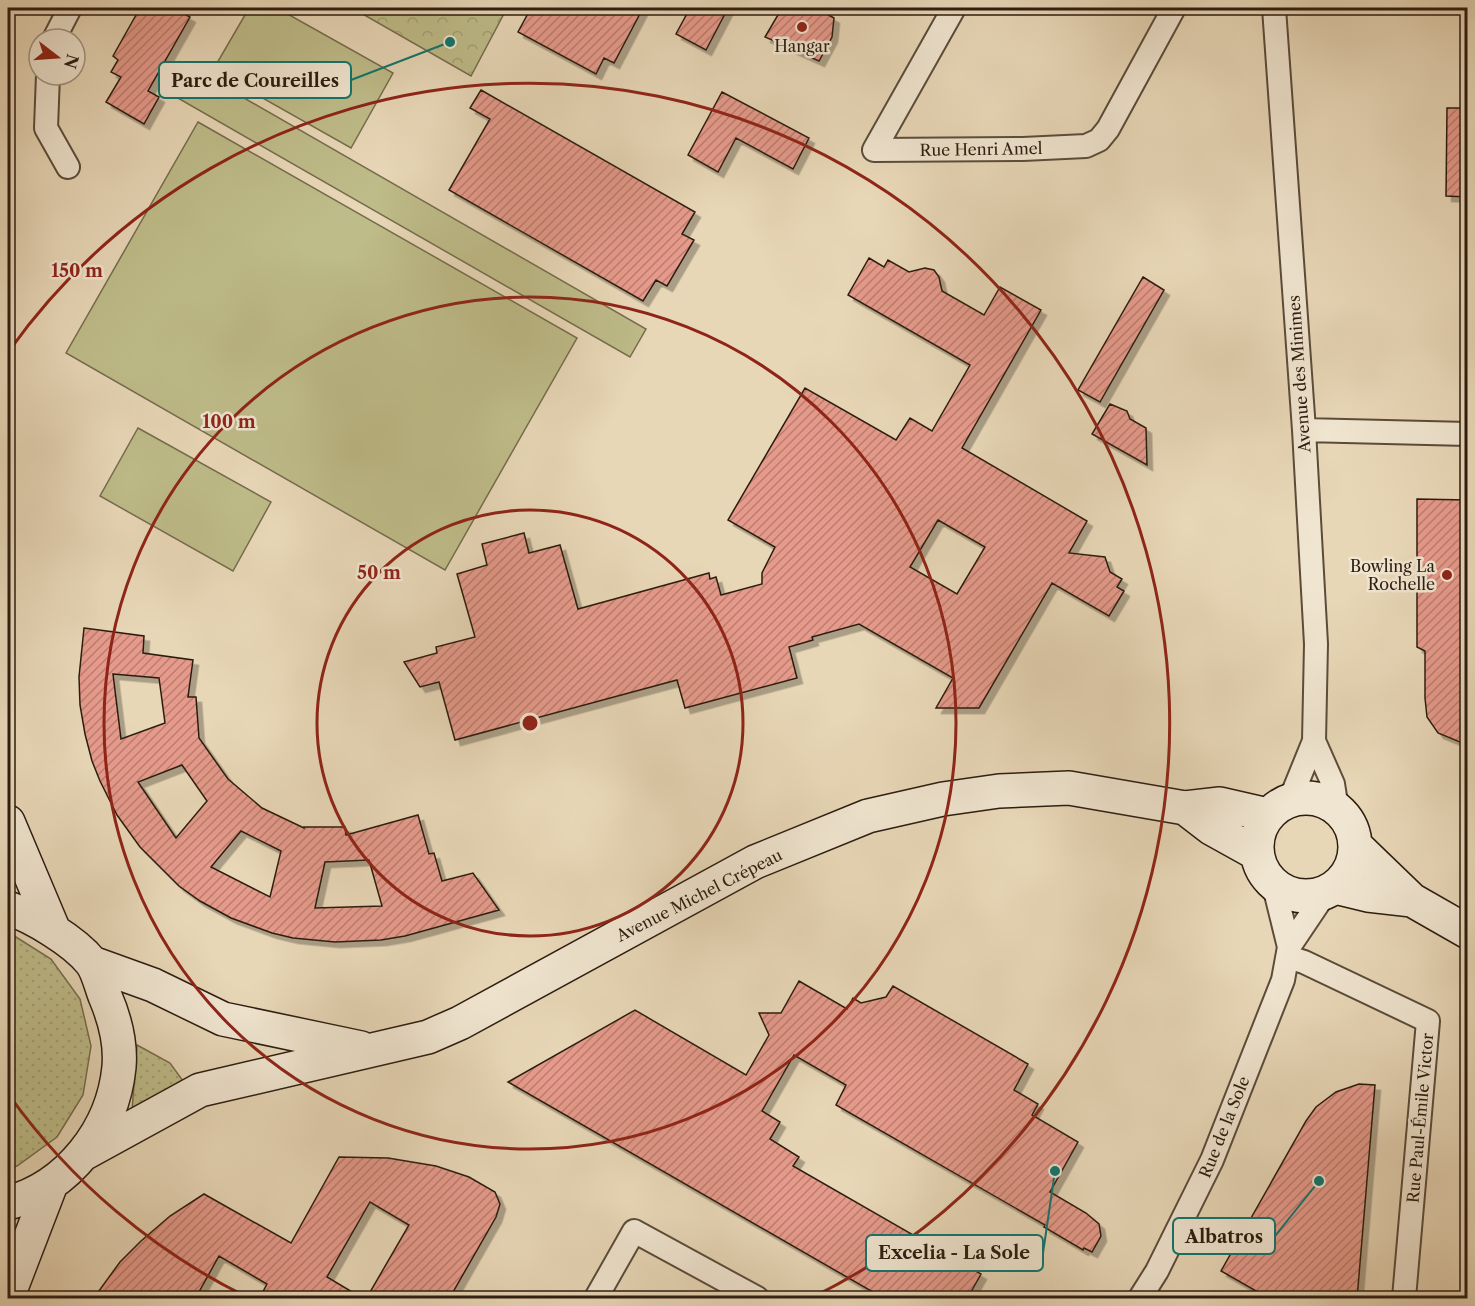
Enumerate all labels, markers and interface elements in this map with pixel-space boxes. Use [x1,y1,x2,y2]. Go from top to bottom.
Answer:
marker: Hangar [795,20,809,34]
north arrow [27,27,87,87]
place label: Hangar [774,36,830,56]
text: N [60,52,83,71]
callout: Parc de Coureilles [159,62,351,98]
text: Parc de Coureilles [171,70,339,92]
street label: Rue Henri Amel [919,138,1043,160]
text: 150 m [51,260,103,282]
street label: Avenue des Minimes [1284,295,1315,454]
text: 100 m [202,411,256,433]
place label: Bowling La Rochelle [1350,556,1436,594]
text: 50 m [357,562,401,584]
marker: Bowling La Rochelle [1440,568,1454,582]
centre of rings [520,713,540,733]
street label: Avenue Michel Crépeau [612,844,785,946]
street label: Rue Paul-Émile Victor [1403,1032,1437,1204]
street label: Rue de la Sole [1194,1073,1254,1181]
callout: Albatros [1173,1218,1275,1254]
text: Albatros [1184,1226,1263,1248]
callout: Excelia - La Sole [866,1235,1043,1271]
text: Excelia - La Sole [878,1242,1030,1264]

